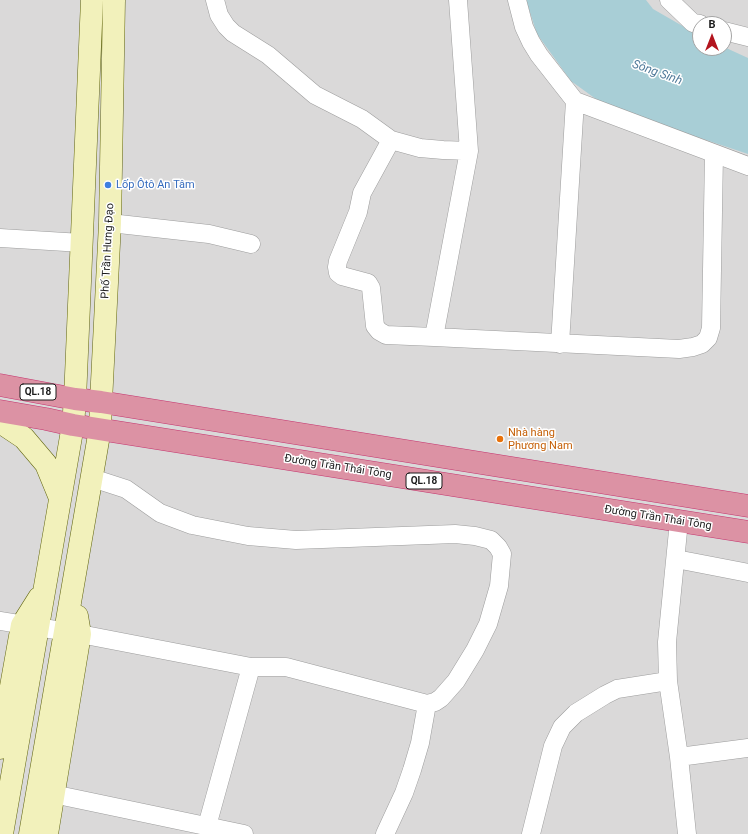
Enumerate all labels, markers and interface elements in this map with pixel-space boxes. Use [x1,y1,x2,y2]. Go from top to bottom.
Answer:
north arrow [692,16,732,56]
text: B [708,18,716,31]
water label: Sông Sinh [630,57,684,89]
place label: Lốp Ôtô An Tâm [116,178,195,192]
marker: Lốp Ôtô An Tâm [103,180,113,190]
street label: Phố Trần Hưng Đạo [99,203,117,299]
road number: QL.18 [20,384,56,400]
place label: Nhà hàng Phương Nam [508,426,573,452]
marker: Nhà hàng Phương Nam [495,434,505,444]
street label: Đường Trần Thái Tông [283,452,393,482]
road number: QL.18 [406,473,442,489]
street label: Đường Trần Thái Tông [603,503,713,533]

